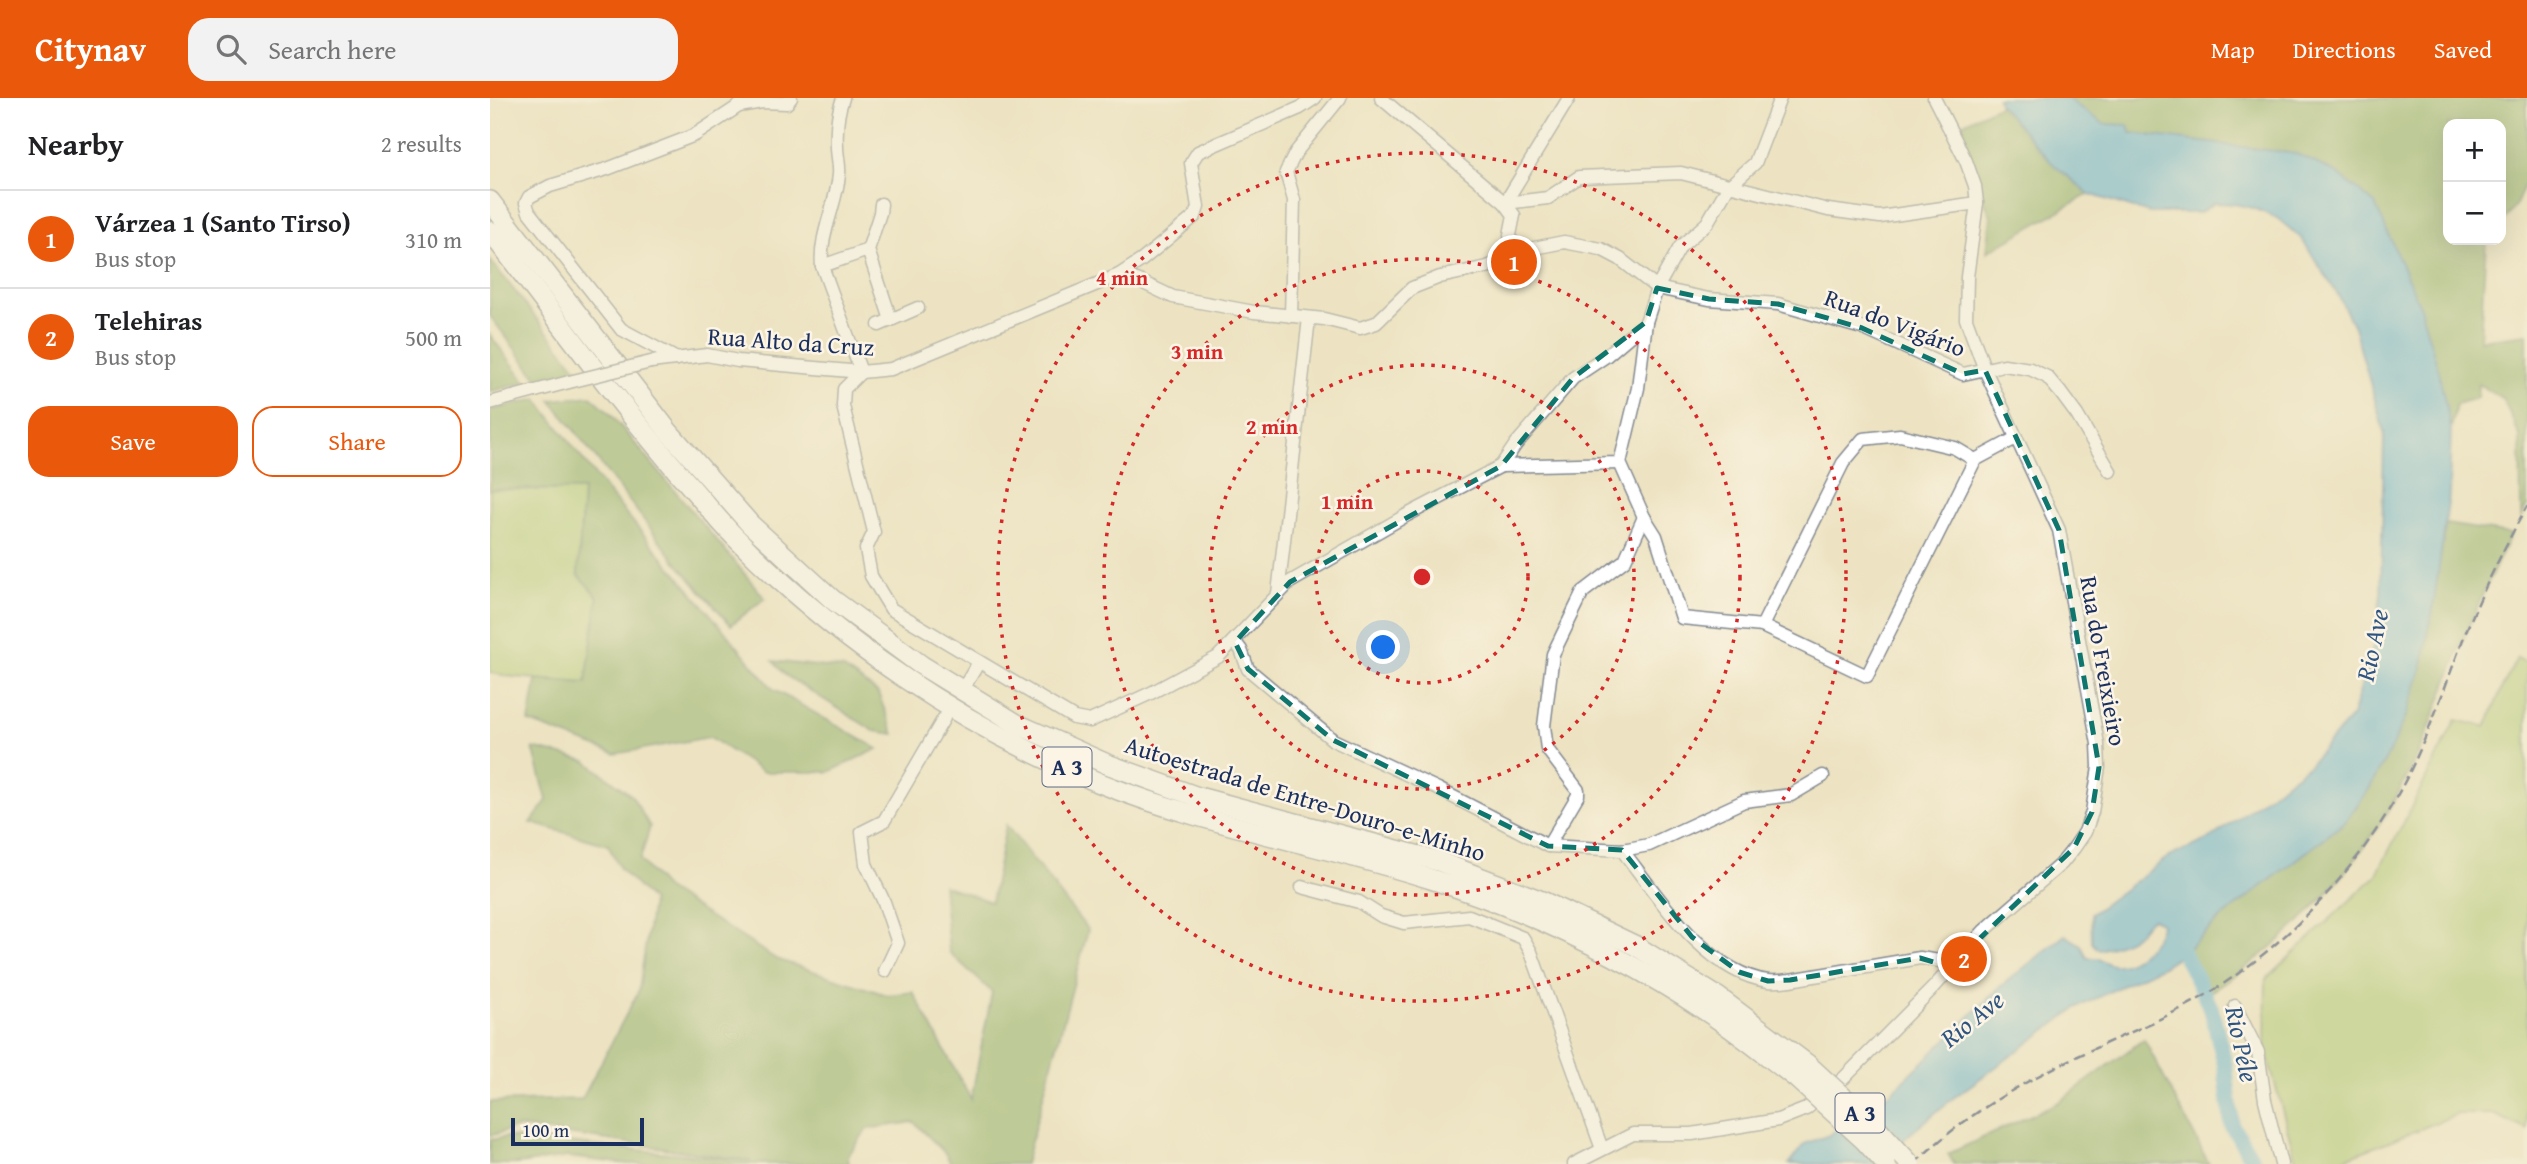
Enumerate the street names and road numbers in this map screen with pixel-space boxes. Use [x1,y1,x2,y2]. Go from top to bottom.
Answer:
street label: Rua do Vigário [1820,280,1971,365]
street label: Rua Alto da Cruz [707,318,875,365]
street label: Rua do Freixieiro [2071,573,2136,749]
street label: Autoestrada de Entre-Douro-e-Minho [1121,727,1490,870]
road number: A 3 [1042,748,1092,786]
road number: A 3 [1836,1094,1884,1132]

